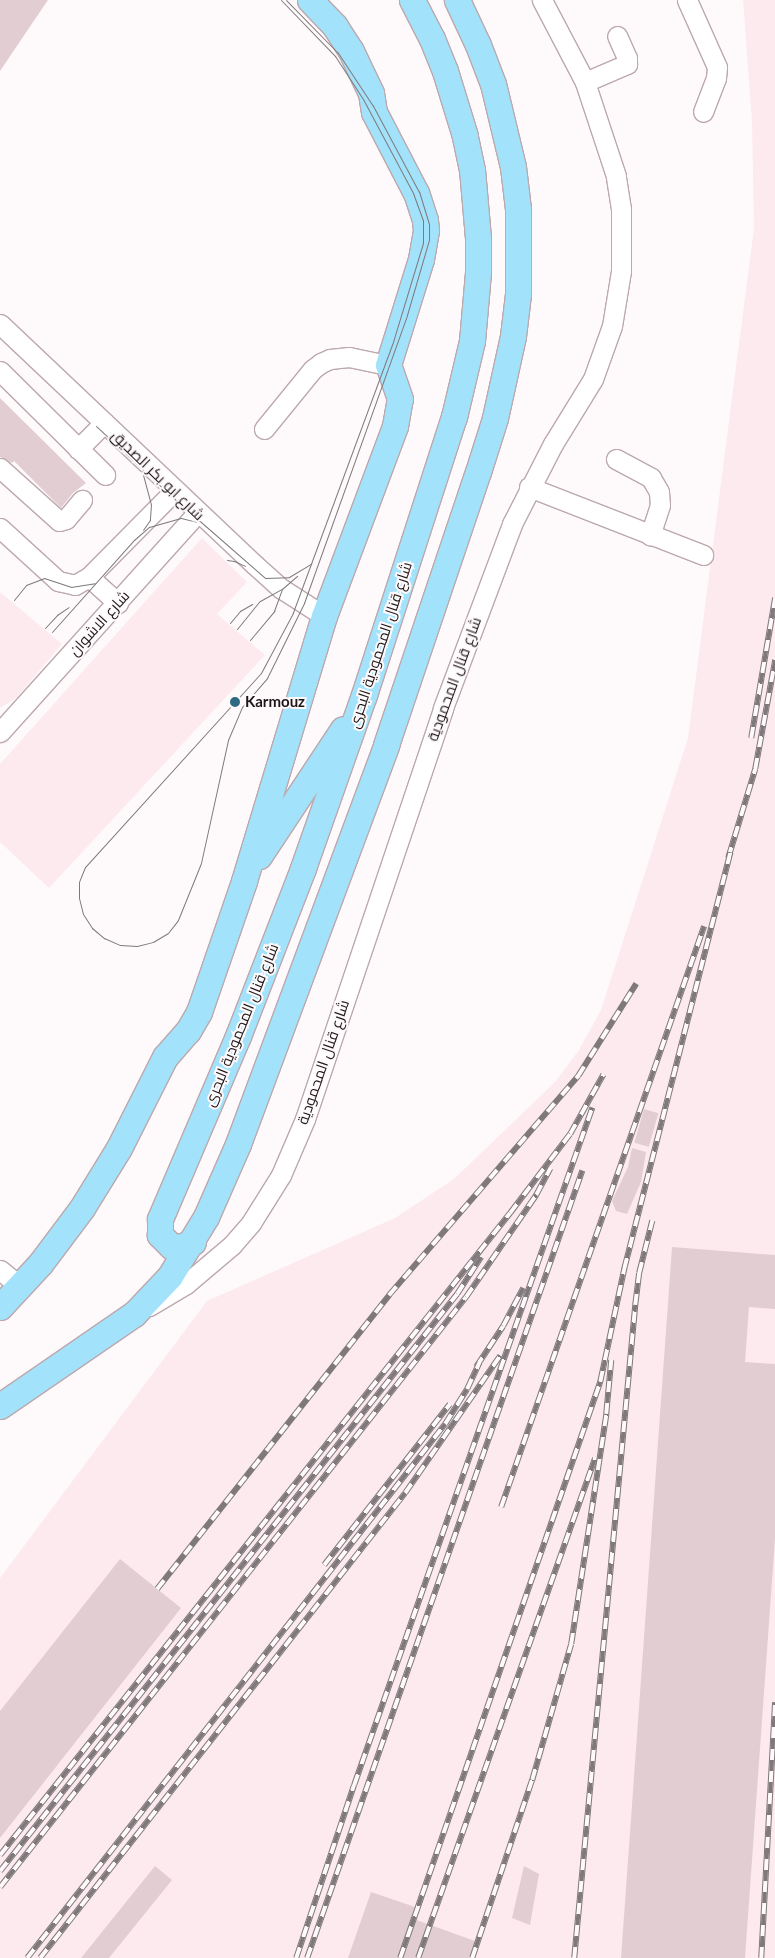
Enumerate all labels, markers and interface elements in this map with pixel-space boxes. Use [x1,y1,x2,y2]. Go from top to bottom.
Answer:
street label: شارع ابو بكر الصديق [108,426,208,524]
street label: شارع قنال المحمودية البحرى [345,559,415,731]
street label: شارع الاشوان [65,587,133,659]
street label: شارع قنال المحمودية [423,615,485,743]
place label: Karmouz [245,693,305,711]
marker: Karmouz [229,696,241,708]
street label: شارع قنال المحمودية البحرى [200,941,282,1109]
street label: شارع قنال المحمودية [293,997,353,1127]

